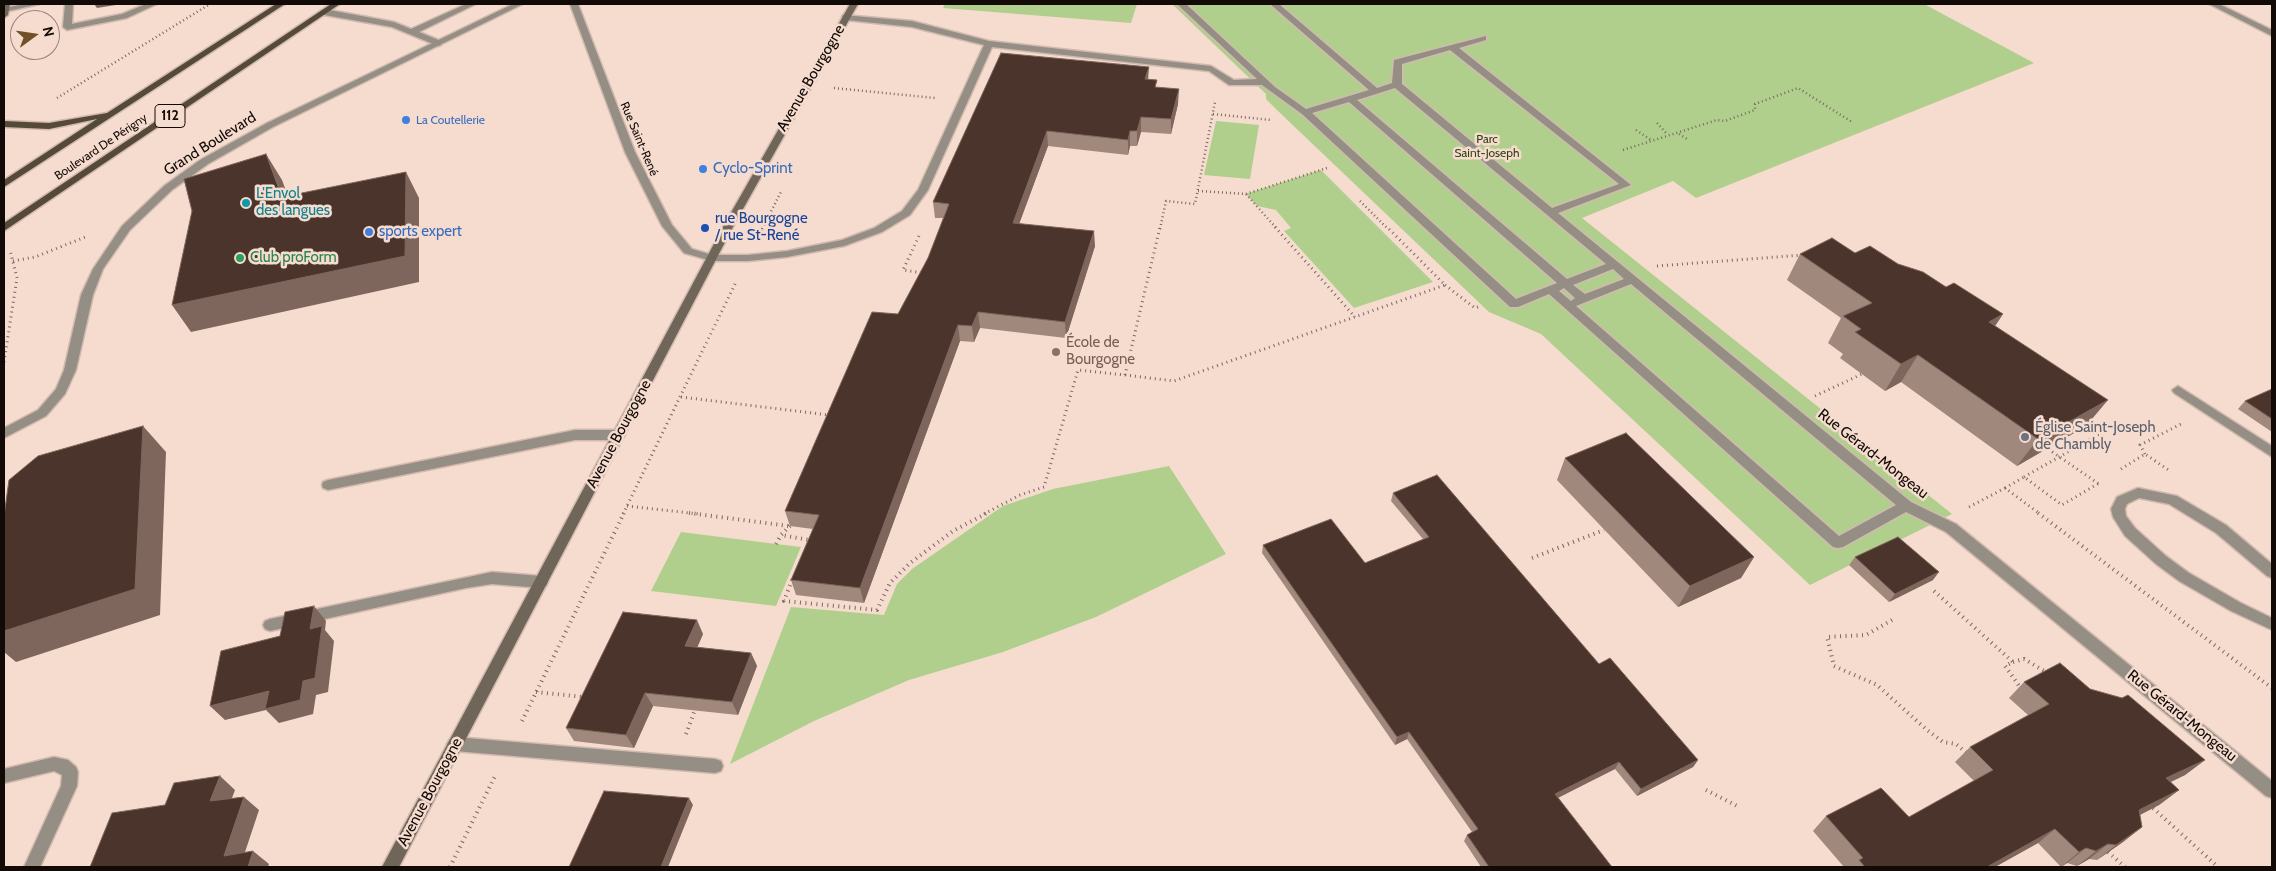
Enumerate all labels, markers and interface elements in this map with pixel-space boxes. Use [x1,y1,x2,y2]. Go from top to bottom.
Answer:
north arrow [10,10,60,60]
street label: Avenue Bourgogne [773,22,849,134]
text: N [39,25,59,39]
street label: Rue Saint-René [617,100,661,178]
road number: 112 [155,104,185,128]
street label: Grand Boulevard [161,108,259,180]
street label: Boulevard De Périgny [52,111,150,183]
place label: La Coutellerie [416,113,485,127]
marker: La Coutellerie [400,114,412,126]
park label: Parc Saint-Joseph [1455,132,1519,160]
place label: Cyclo-Sprint [713,160,793,178]
marker: Cyclo-Sprint [697,163,709,175]
place label: L'Envol des langues [256,185,330,220]
marker: L'Envol des langues [240,197,252,209]
place label: rue Bourgogne / rue St-René [715,210,808,245]
marker: rue Bourgogne / rue St-René [699,222,711,234]
place label: sports expert [379,223,462,241]
marker: sports expert [363,226,375,238]
place label: Club proForm [250,249,337,267]
marker: Club proForm [234,252,246,264]
place label: École de Bourgogne [1066,334,1135,369]
marker: École de Bourgogne [1050,346,1062,358]
street label: Avenue Bourgogne [583,377,655,491]
street label: Rue Gérard-Mongeau [1814,405,1932,503]
place label: Église Saint-Joseph de Chambly [2035,419,2156,454]
marker: Église Saint-Joseph de Chambly [2019,431,2031,443]
street label: Rue Gérard-Mongeau [2124,666,2240,766]
street label: Avenue Bourgogne [394,735,466,849]

